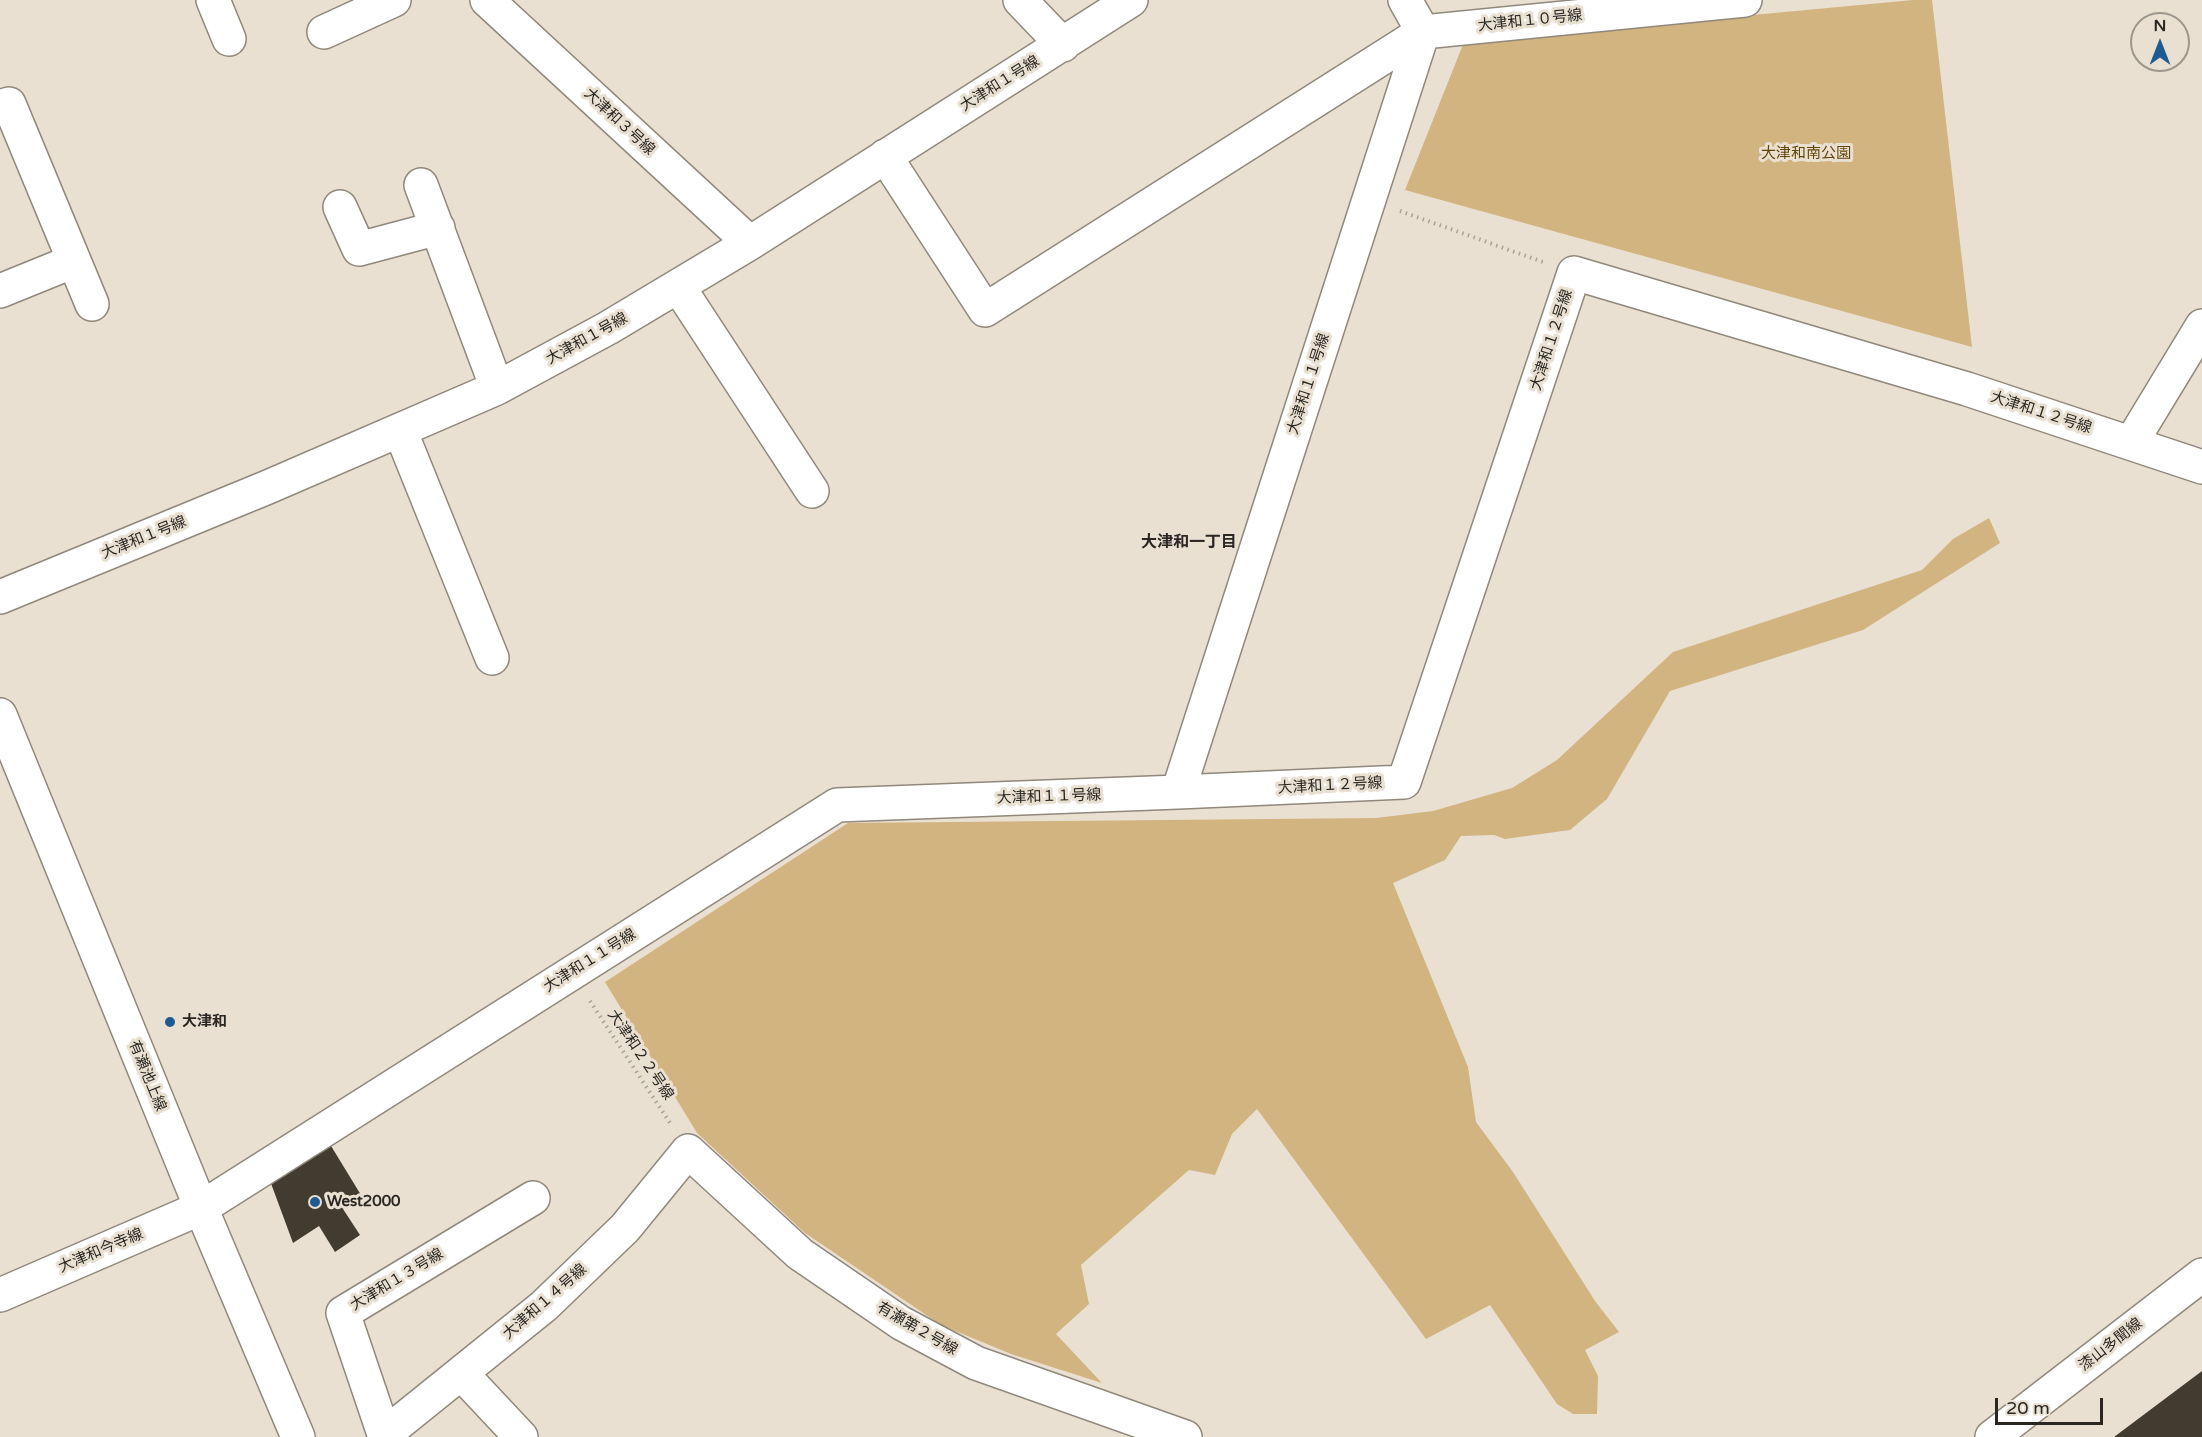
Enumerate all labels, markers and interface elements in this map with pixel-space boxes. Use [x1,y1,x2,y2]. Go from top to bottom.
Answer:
street label: 大津和１０号線 [1477,7,1583,35]
north arrow [2130,12,2190,72]
text: N [2154,16,2166,36]
street label: 大津和１号線 [957,53,1043,115]
street label: 大津和３号線 [580,85,658,159]
park label: 大津和南公園 [1761,145,1851,163]
street label: 大津和１２号線 [1527,287,1577,393]
street label: 大津和１号線 [543,309,631,369]
street label: 大津和１１号線 [1284,331,1334,437]
street label: 大津和１２号線 [1988,388,2094,438]
street label: 大津和１号線 [99,513,189,563]
district label: 大津和一丁目 [1141,533,1237,553]
street label: 大津和１２号線 [1277,774,1383,798]
street label: 大津和１１号線 [996,786,1102,808]
street label: 大津和１１号線 [541,926,639,996]
street label: 大津和２２号線 [603,1006,677,1104]
place label: 大津和 [182,1013,227,1031]
marker: 大津和 [163,1015,177,1029]
street label: 有瀬池上線 [125,1038,169,1114]
place label: West2000 [327,1193,401,1211]
marker: West2000 [308,1195,322,1209]
street label: 大津和今寺線 [56,1225,146,1277]
street label: 大津和１３号線 [347,1245,447,1315]
street label: 大津和１４号線 [499,1261,591,1343]
street label: 有瀬第２号線 [874,1299,960,1359]
street label: 漆山多聞線 [2076,1315,2146,1375]
scale bar [1998,1386,2106,1424]
text: 20 m [2006,1397,2050,1419]

